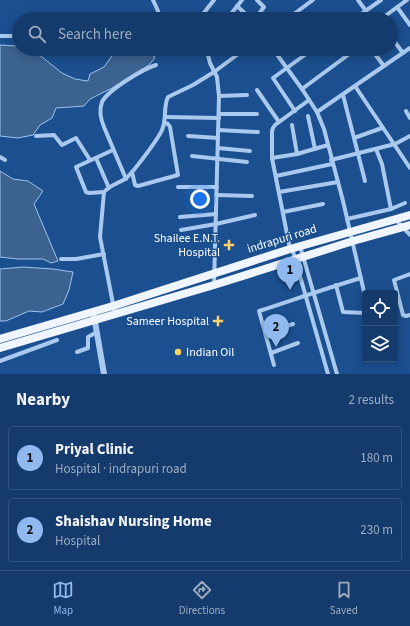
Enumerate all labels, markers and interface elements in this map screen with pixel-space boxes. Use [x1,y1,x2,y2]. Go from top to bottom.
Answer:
search box [12,12,398,56]
icon: search [26,23,48,45]
text: Search here [58,24,132,45]
your location [190,189,210,209]
street label: indrapuri road [245,220,319,258]
place label: Shailee E.N.T. Hospital [154,230,220,261]
marker: Shailee E.N.T. Hospital [223,239,235,251]
pin: 1 [277,257,303,290]
map controls [362,290,398,362]
button: locate [362,290,398,326]
place label: Sameer Hospital [126,313,209,330]
pin: 2 [263,314,289,347]
marker: Sameer Hospital [212,315,224,327]
button: layers [362,326,398,362]
place label: Indian Oil [186,344,234,361]
marker: Indian Oil [173,347,183,357]
text: Nearby [16,388,70,412]
text: 2 results [349,391,394,409]
text: Priyal Clinic [55,439,134,460]
text: 1 [27,449,33,467]
text: 180 m [360,449,393,467]
text: Hospital · indrapuri road [55,460,187,478]
text: Shaishav Nursing Home [55,511,212,532]
text: 2 [27,521,33,539]
text: 230 m [360,521,393,539]
text: Hospital [55,532,100,550]
tab: Map [52,579,74,618]
tab: Directions [179,579,225,618]
tab: Saved [330,579,358,618]

